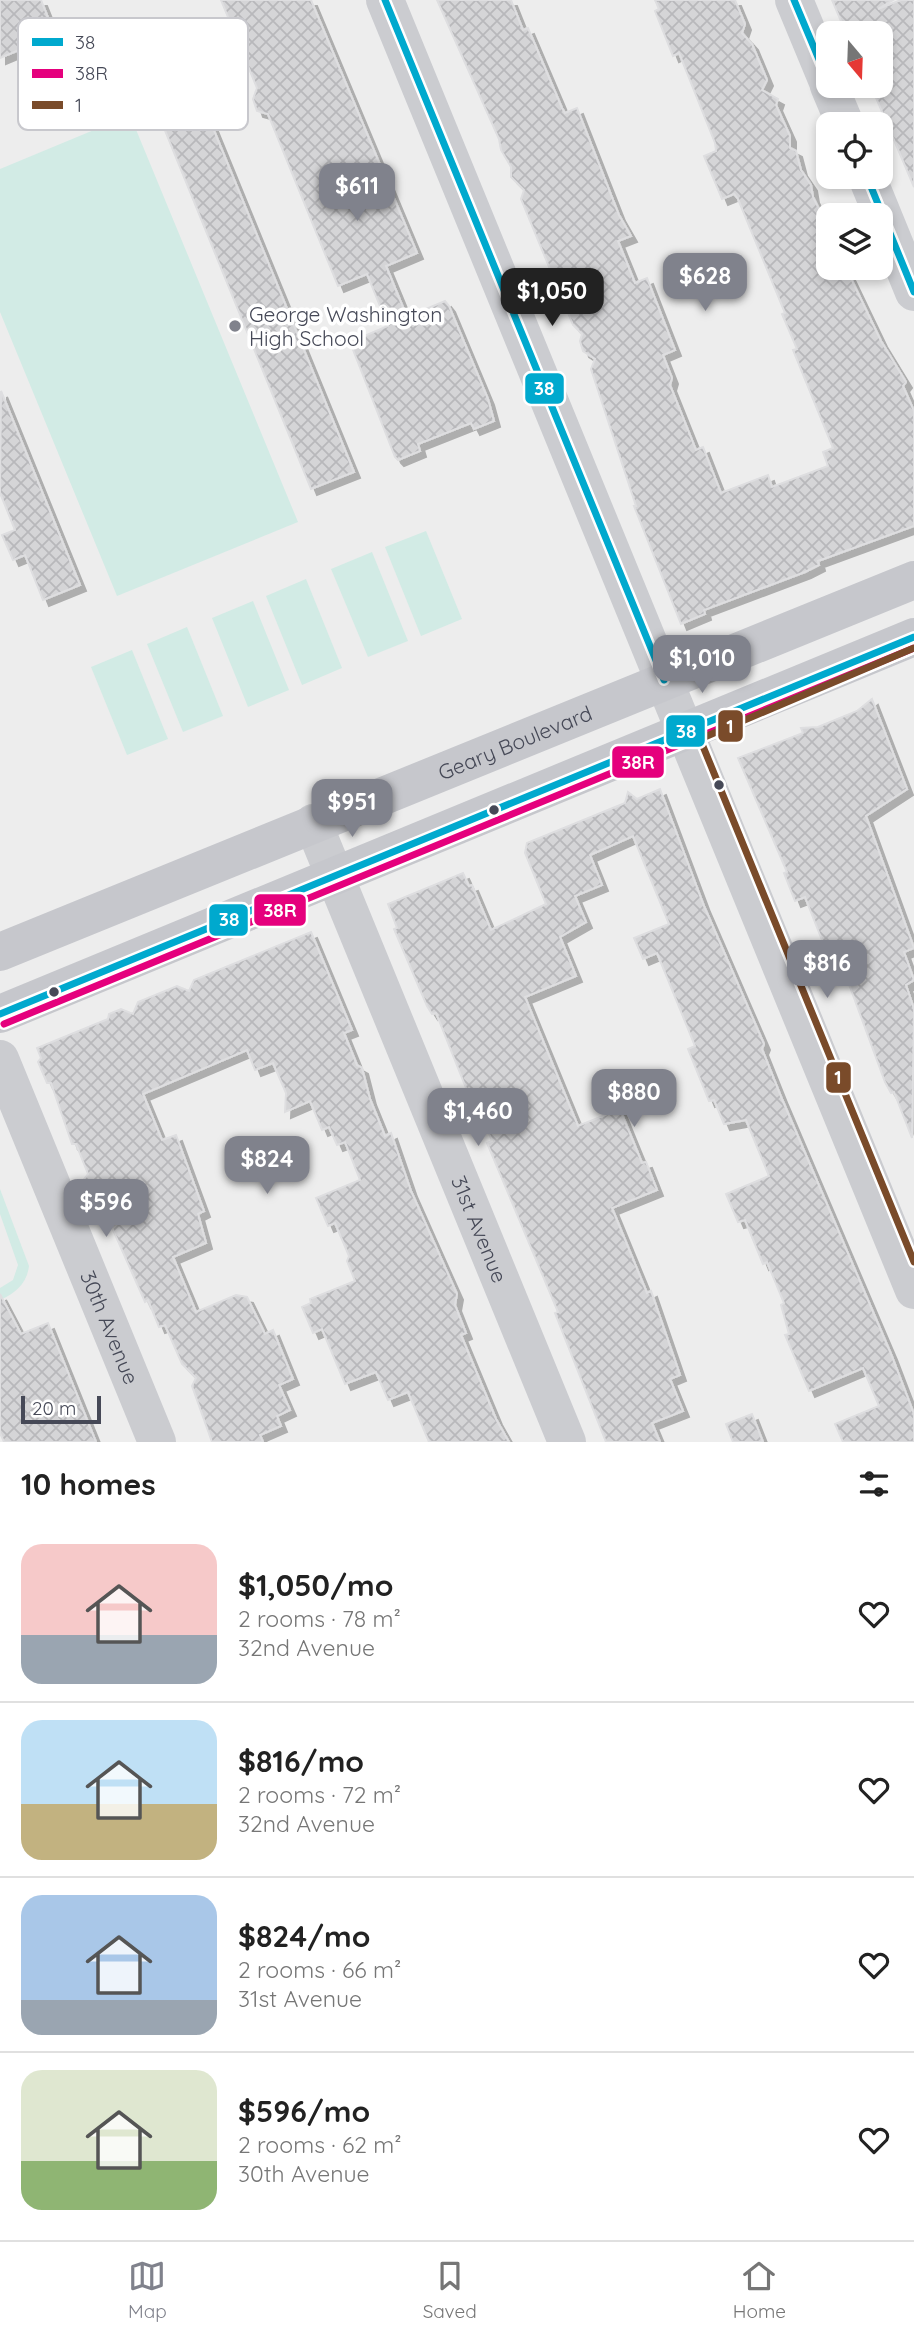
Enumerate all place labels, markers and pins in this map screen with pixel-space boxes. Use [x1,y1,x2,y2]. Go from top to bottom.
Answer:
pin: $611 [316,164,398,223]
pin: $628 [664,254,746,313]
pin: $1,050 [495,268,609,328]
place label: George Washington High School [249,301,442,351]
marker: George Washington High School [227,318,243,334]
pin: $1,010 [645,636,759,695]
unlabelled marker [712,778,726,792]
pin: $951 [311,780,393,839]
unlabelled marker [487,803,501,817]
pin: $816 [786,940,868,1000]
unlabelled marker [47,985,61,999]
pin: $880 [593,1070,675,1129]
pin: $1,460 [421,1088,535,1148]
pin: $824 [226,1136,308,1196]
pin: $596 [65,1180,147,1239]

